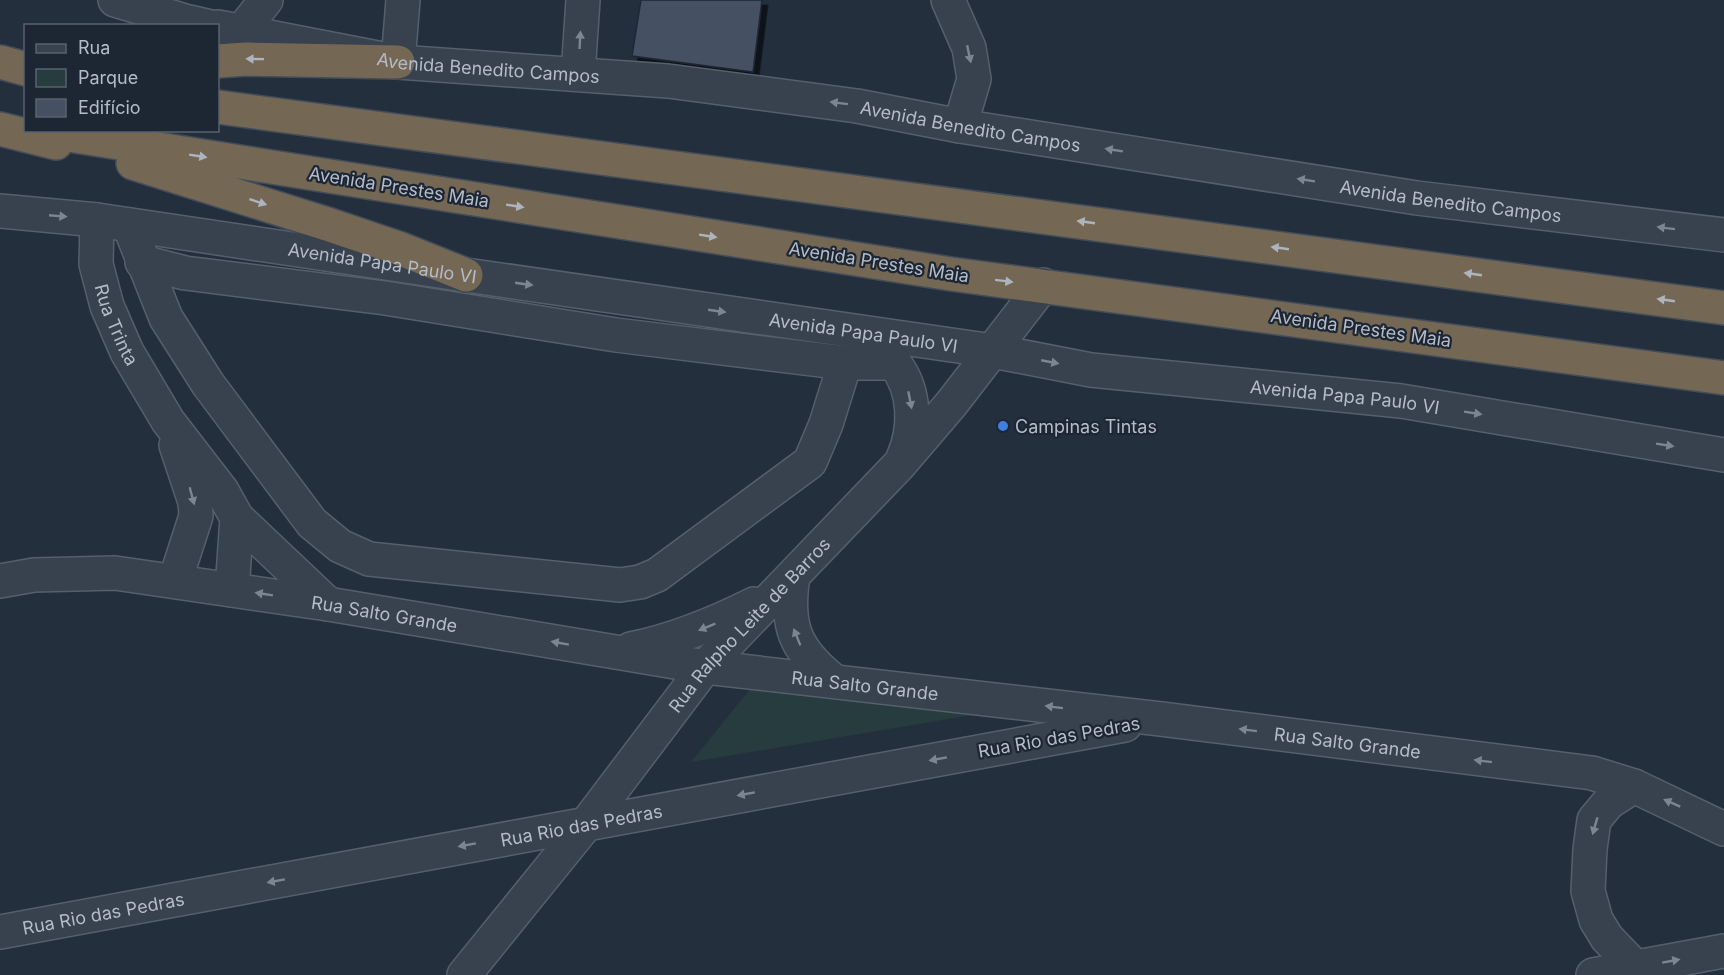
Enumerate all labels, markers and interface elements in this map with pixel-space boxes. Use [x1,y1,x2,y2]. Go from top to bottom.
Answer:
legend [24,24,219,132]
one-way arrow [575,31,584,50]
text: Rua [78,37,110,58]
one-way arrow [965,45,975,63]
street label: Avenida Benedito Campos [375,48,601,87]
one-way arrow [246,54,265,64]
text: Parque [78,67,138,88]
street label: Avenida Benedito Campos [859,96,1082,155]
text: Edifício [78,97,141,118]
one-way arrow [829,98,848,108]
one-way arrow [1104,146,1123,155]
one-way arrow [189,151,208,160]
street label: Avenida Prestes Maia [307,162,491,212]
street label: Avenida Benedito Campos [1338,175,1563,226]
one-way arrow [1297,176,1316,185]
one-way arrow [249,198,267,207]
one-way arrow [506,201,525,210]
one-way arrow [49,211,68,221]
one-way arrow [1077,218,1096,227]
one-way arrow [1656,224,1675,233]
one-way arrow [698,231,717,240]
street label: Avenida Prestes Maia [787,237,971,287]
street label: Avenida Papa Paulo VI [287,238,478,287]
one-way arrow [1270,243,1289,253]
one-way arrow [1463,269,1482,278]
one-way arrow [995,276,1014,285]
one-way arrow [514,279,533,288]
street label: Rua Trinta [91,282,143,369]
one-way arrow [1657,295,1676,304]
street label: Avenida Prestes Maia [1269,305,1453,351]
one-way arrow [707,307,726,316]
street label: Avenida Papa Paulo VI [768,308,959,356]
one-way arrow [1041,358,1060,367]
street label: Avenida Papa Paulo VI [1249,375,1441,418]
one-way arrow [905,391,915,409]
one-way arrow [1464,409,1483,418]
place label: Campinas Tintas [1015,416,1157,437]
marker: Campinas Tintas [996,419,1010,433]
one-way arrow [1656,441,1675,450]
one-way arrow [188,487,197,505]
street label: Rua Ralpho Leite de Barros [664,533,834,716]
one-way arrow [254,590,273,599]
street label: Rua Salto Grande [310,591,459,636]
one-way arrow [698,623,716,632]
one-way arrow [792,628,802,646]
one-way arrow [550,638,569,647]
street label: Rua Salto Grande [790,666,940,704]
one-way arrow [1045,702,1064,711]
street label: Rua Rio das Pedras [976,712,1142,762]
street label: Rua Salto Grande [1273,723,1422,762]
one-way arrow [1238,725,1257,735]
one-way arrow [929,755,948,764]
one-way arrow [1473,756,1492,765]
one-way arrow [737,790,756,799]
one-way arrow [1663,798,1680,807]
street label: Rua Rio das Pedras [499,800,664,850]
one-way arrow [1590,817,1599,835]
one-way arrow [458,841,477,850]
one-way arrow [266,877,285,886]
street label: Rua Rio das Pedras [21,888,186,938]
one-way arrow [1662,956,1681,965]

